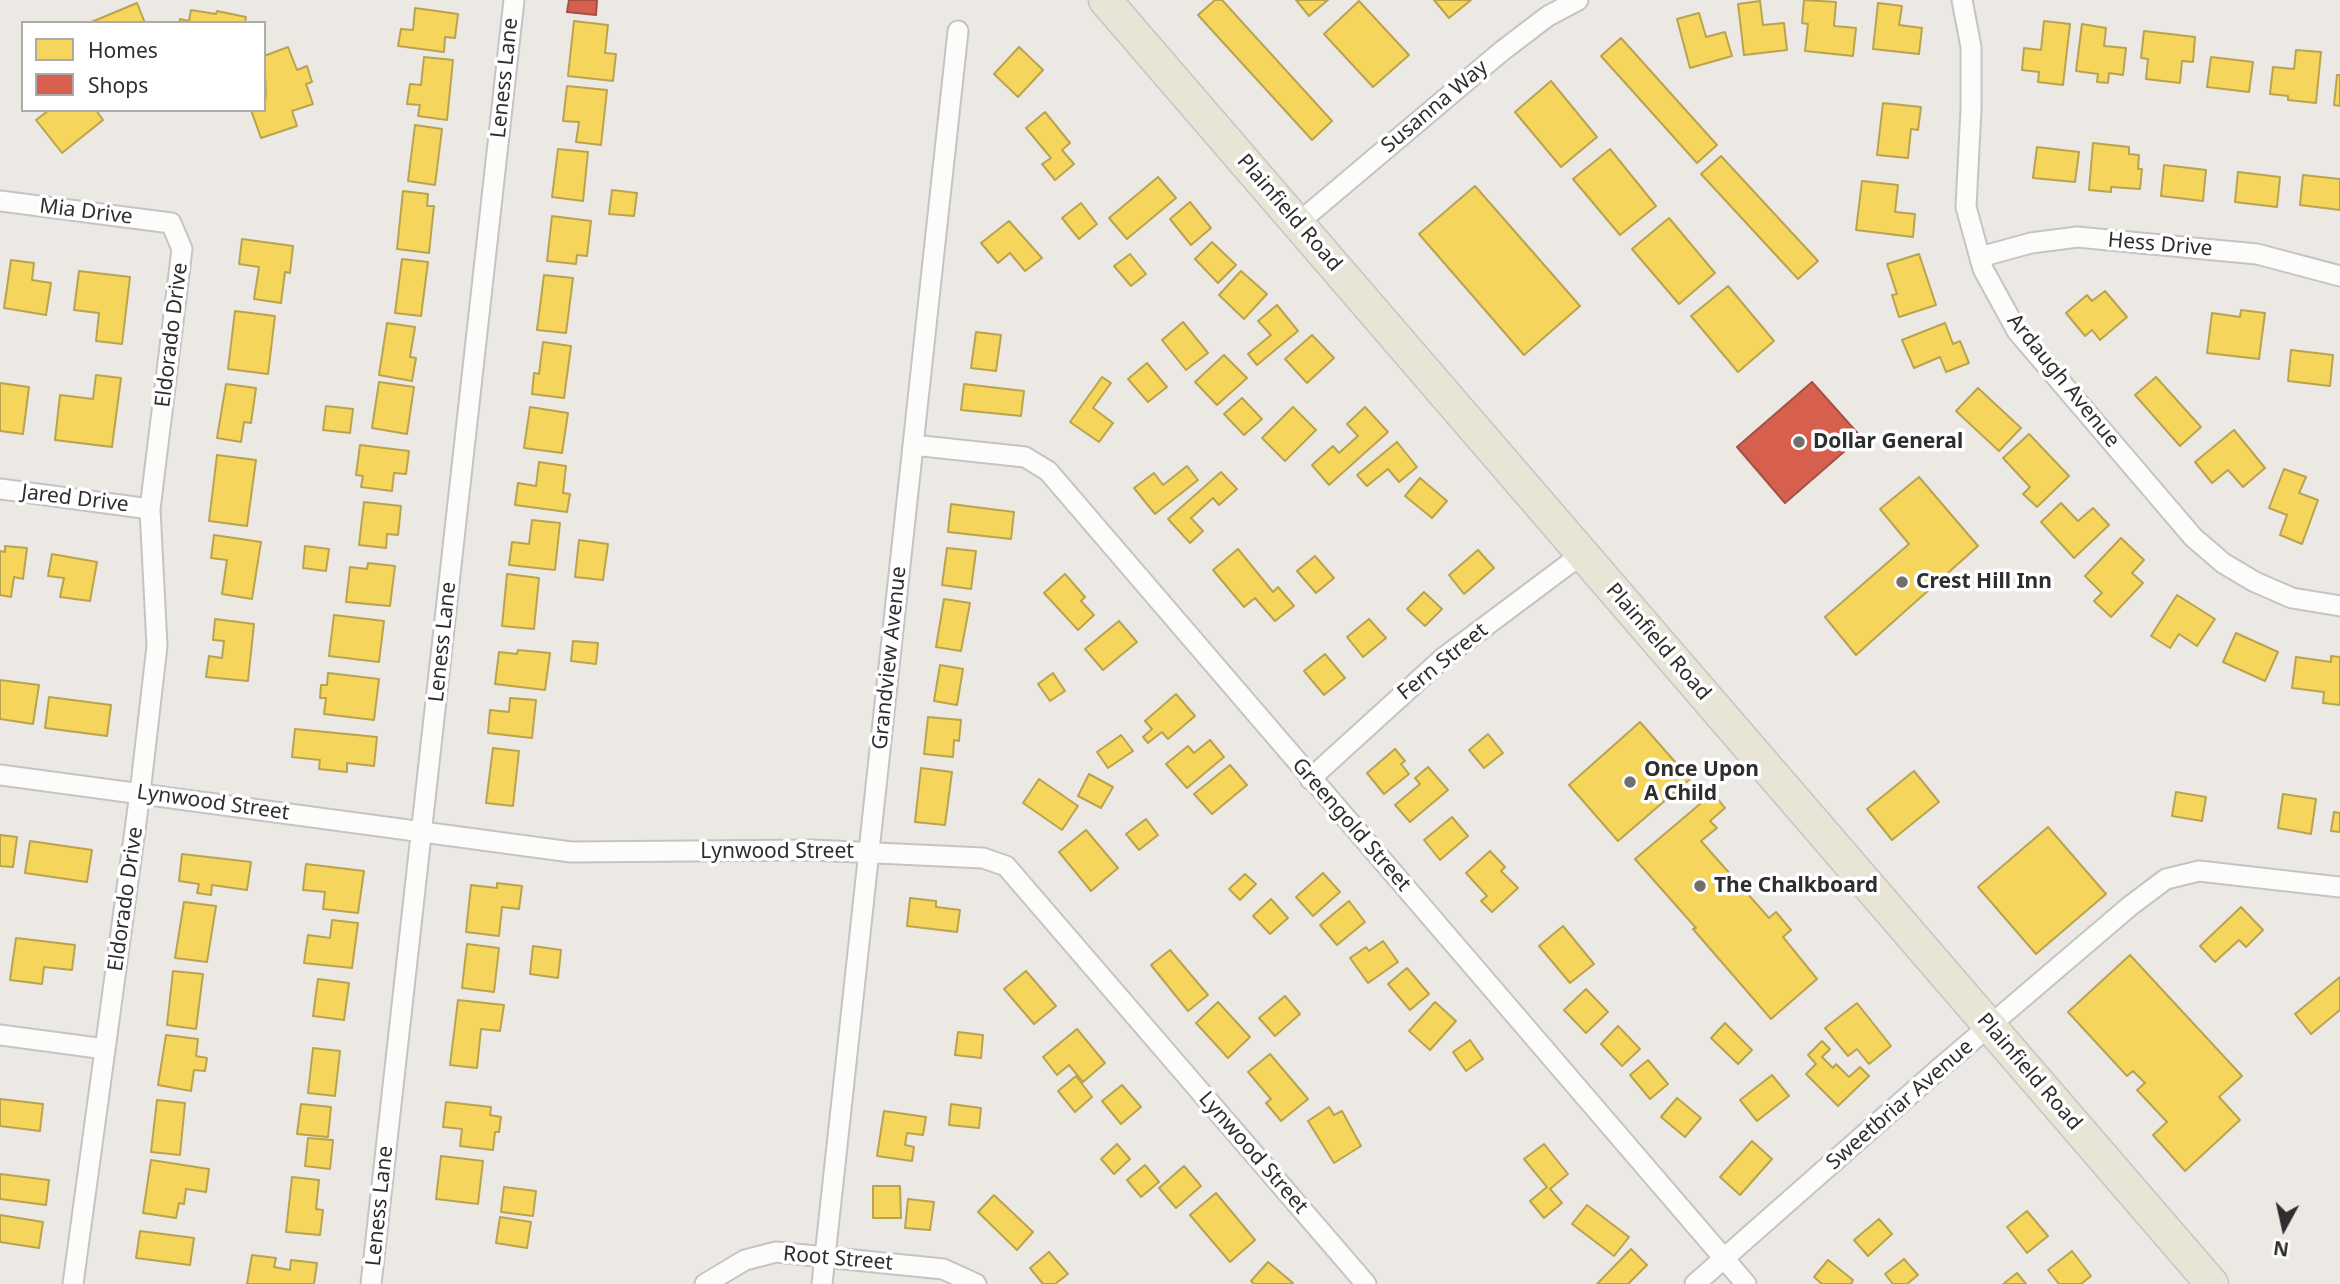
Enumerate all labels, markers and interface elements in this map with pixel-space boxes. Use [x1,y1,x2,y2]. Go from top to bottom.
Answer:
street label: Leness Lane [486,17,524,139]
legend [21,21,266,112]
text: Homes [88,36,158,64]
street label: Susanna Way [1377,55,1493,159]
text: Shops [88,71,148,99]
street label: Plainfield Road [1231,149,1347,277]
street label: Mia Drive [38,194,134,230]
street label: Hess Drive [2107,228,2213,262]
street label: Eldorado Drive [151,261,193,409]
street label: Ardaugh Avenue [2001,309,2125,453]
place label: Dollar General [1813,429,1963,455]
marker: Dollar General [1791,434,1807,450]
street label: Jared Drive [20,480,130,518]
street label: Grandview Avenue [868,565,912,751]
place label: Crest Hill Inn [1916,569,2052,595]
marker: Crest Hill Inn [1894,574,1910,590]
street label: Plainfield Road [1600,578,1716,706]
street label: Leness Lane [424,581,462,703]
street label: Fern Street [1393,618,1493,706]
street label: Greengold Street [1286,753,1416,897]
place label: Once Upon A Child [1644,757,1759,807]
marker: Once Upon A Child [1622,774,1638,790]
street label: Lynwood Street [135,780,291,826]
street label: Eldorado Drive [103,825,149,973]
street label: Lynwood Street [700,839,854,865]
place label: The Chalkboard [1714,873,1878,899]
marker: The Chalkboard [1692,878,1708,894]
street label: Plainfield Road [1971,1008,2087,1136]
street label: Sweetbriar Avenue [1822,1034,1978,1176]
street label: Lynwood Street [1193,1087,1313,1219]
street label: Leness Lane [361,1145,399,1267]
north arrow [2249,1193,2319,1263]
text: N [2272,1235,2291,1263]
street label: Root Street [782,1242,894,1276]

